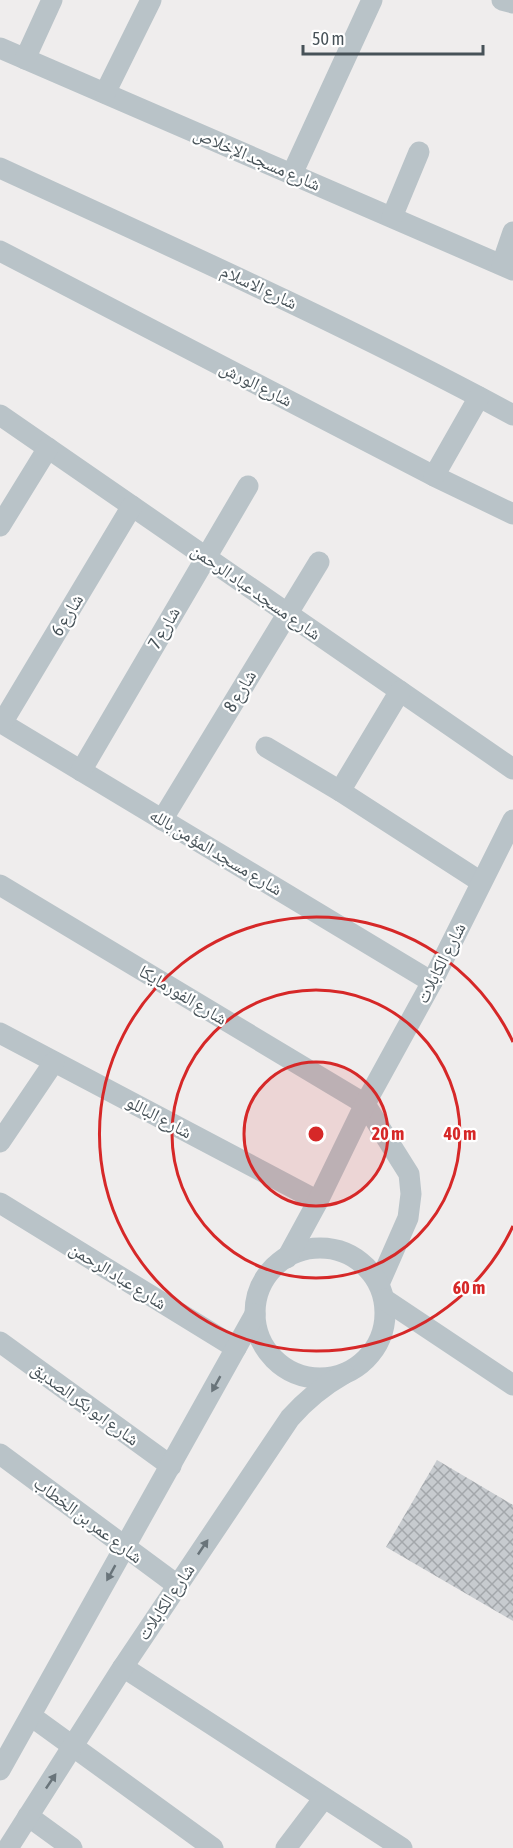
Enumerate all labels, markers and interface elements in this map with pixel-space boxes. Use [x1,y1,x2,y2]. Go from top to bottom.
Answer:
scale bar [303,18,483,56]
text: 50 m [312,28,344,49]
street label: شارع مسجد الإخلاص [190,122,324,196]
street label: شارع الاسلام [217,260,301,315]
street label: شارع الورش [216,356,296,412]
street label: شارع مسجد عباد الرحمن [187,539,325,645]
street label: شارع 6 [46,590,88,640]
street label: شارع 7 [143,603,185,653]
street label: شارع 8 [219,666,261,716]
street label: شارع مسجد المؤمن بالله [146,804,286,900]
street label: شارع الكابلات [411,919,471,1007]
street label: شارع الفورمايكا [135,960,231,1030]
street label: شارع الباللو [122,1091,196,1143]
text: 20 m [372,1123,404,1144]
text: 40 m [443,1123,476,1144]
centre of rings [306,1124,326,1144]
street label: شارع عباد الرحمن [65,1237,171,1315]
text: 60 m [453,1277,485,1298]
street label: شارع ابو بكر الصديق [27,1357,143,1451]
one-way arrow [211,1376,221,1393]
street label: شارع عمر بن الخطاب [29,1472,147,1568]
one-way arrow [197,1539,208,1555]
street label: شارع الكابلات [132,1560,200,1644]
one-way arrow [106,1565,117,1581]
one-way arrow [45,1773,56,1789]

